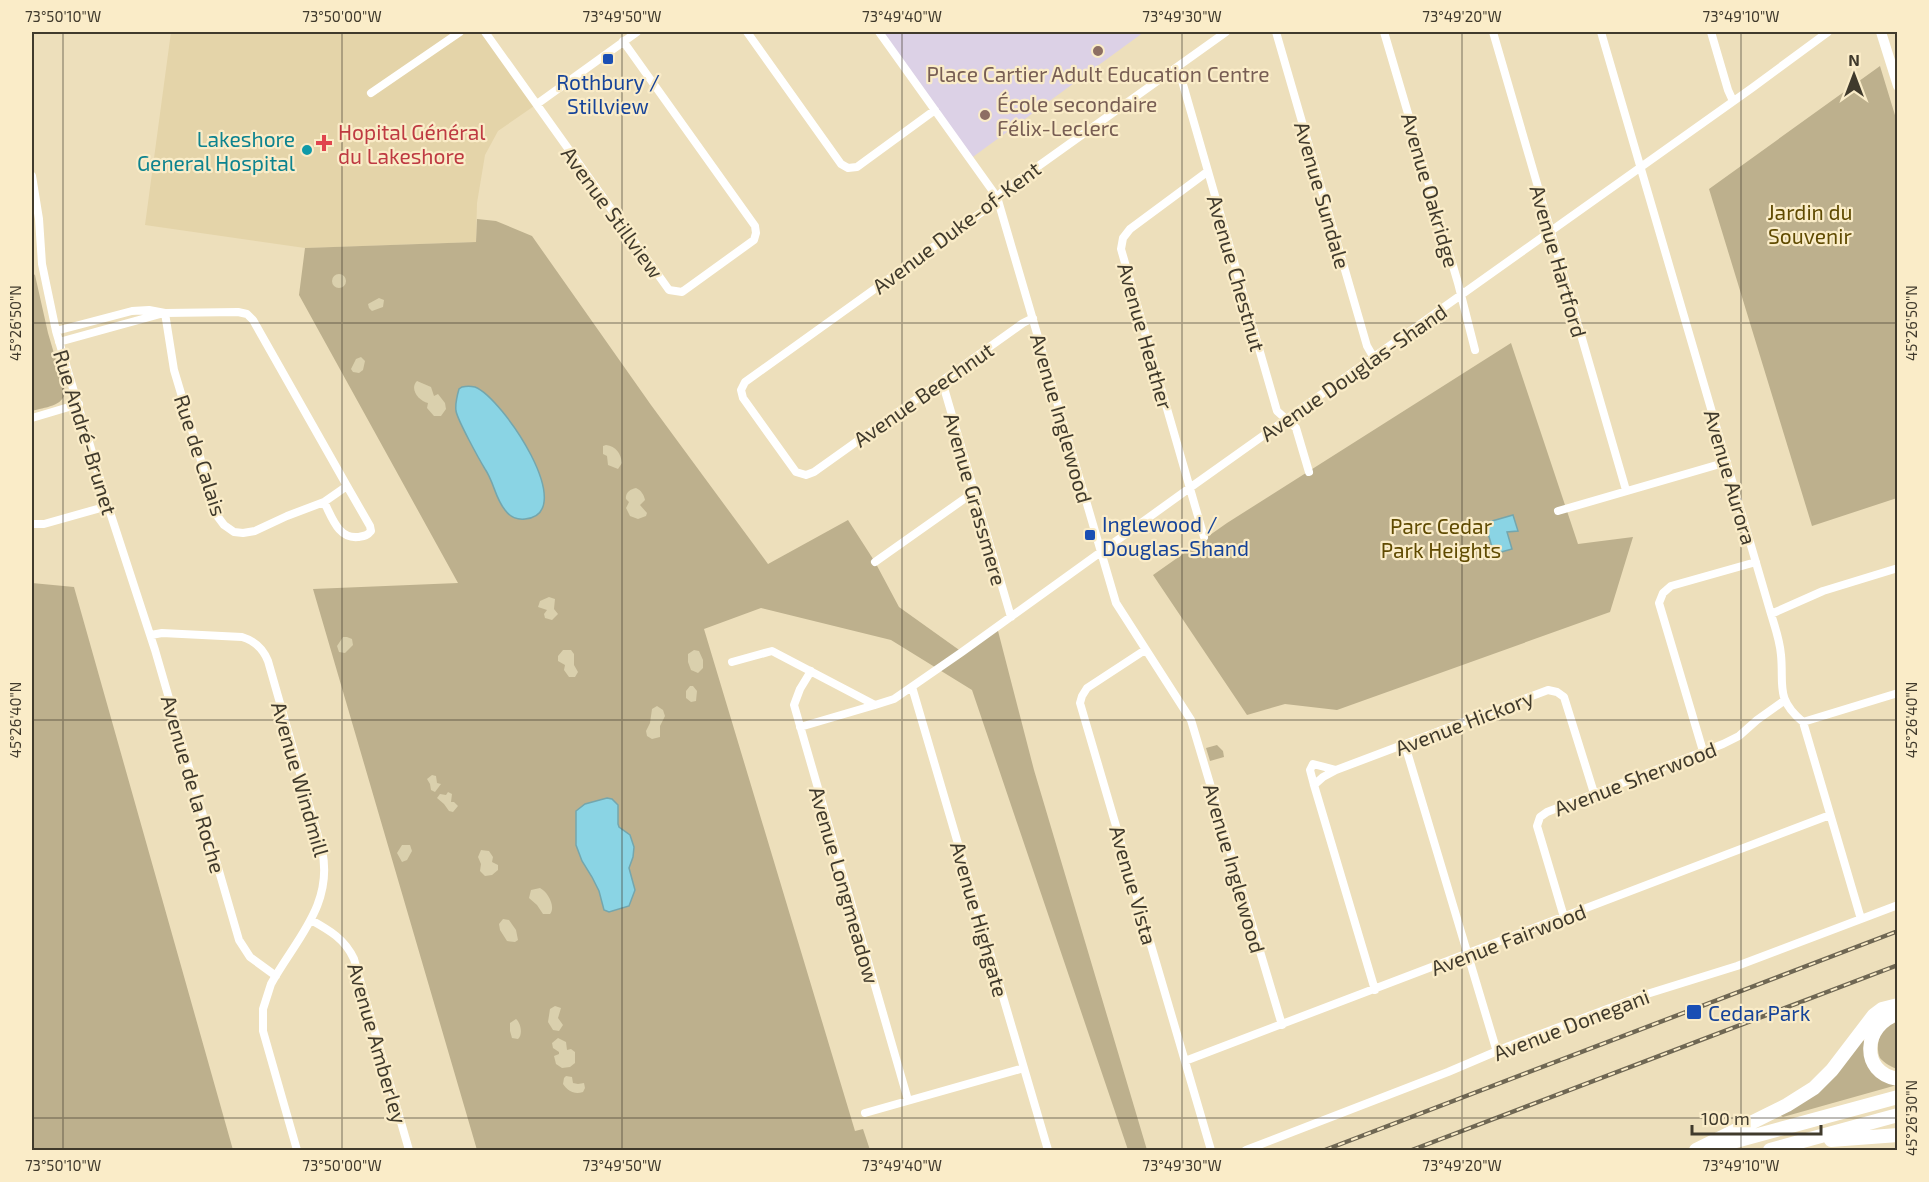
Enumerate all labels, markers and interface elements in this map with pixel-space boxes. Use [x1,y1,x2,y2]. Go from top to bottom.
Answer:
text: 73°50'10"W [25,7,101,25]
text: 73°50'00"W [302,7,382,25]
text: 73°49'50"W [582,7,662,25]
text: 73°49'40"W [862,7,942,25]
text: 73°49'30"W [1142,7,1222,25]
text: 73°49'20"W [1422,7,1502,25]
text: 73°49'10"W [1703,7,1779,25]
marker: Place Cartier Adult Education Centre [1091,44,1105,58]
north arrow [1824,45,1884,105]
text: N [1848,50,1860,69]
marker: Rothbury / Stillview [601,52,615,66]
place label: Place Cartier Adult Education Centre [926,61,1270,86]
place label: Rothbury / Stillview [556,69,660,118]
place label: École secondaire Félix-Leclerc [997,91,1157,140]
marker: École secondaire Félix-Leclerc [978,108,992,122]
street label: Avenue Oakridge [1397,110,1465,270]
street label: Avenue Sundale [1290,118,1356,272]
place label: Hopital Général du Lakeshore [338,119,486,168]
place label: Lakeshore General Hospital [137,126,296,175]
marker: Hopital Général du Lakeshore [315,134,333,152]
street label: Avenue Stillview [557,141,669,283]
marker: Lakeshore General Hospital [300,143,314,157]
street label: Avenue Duke-of-Kent [867,156,1045,298]
street label: Avenue Hartford [1525,182,1593,340]
street label: Avenue Chestnut [1203,192,1271,354]
park label: Jardin du Souvenir [1767,199,1853,248]
street label: Avenue Heather [1113,260,1179,413]
text: 45°26'50"N [6,285,24,361]
text: 45°26'50"N [1902,285,1920,361]
street label: Avenue Douglas-Shand [1255,298,1451,446]
street label: Avenue Inglewood [1026,330,1098,506]
street label: Avenue Beechnut [848,336,998,452]
street label: Rue André-Brunet [49,346,123,518]
street label: Rue de Calais [170,391,232,519]
street label: Avenue Aurora [1700,406,1762,548]
street label: Avenue Grassmere [939,410,1013,588]
place label: Inglewood / Douglas-Shand [1102,511,1249,560]
park label: Parc Cedar Park Heights [1381,513,1501,562]
marker: Inglewood / Douglas-Shand [1083,528,1097,542]
text: 45°26'40"N [6,682,24,758]
text: 45°26'40"N [1902,682,1920,758]
street label: Avenue Hickory [1391,684,1537,760]
street label: Avenue de la Roche [157,692,231,876]
street label: Avenue Windmill [267,699,335,860]
street label: Avenue Sherwood [1550,736,1720,820]
street label: Avenue Inglewood [1199,780,1271,956]
street label: Avenue Longmeadow [805,783,885,987]
street label: Avenue Vista [1105,823,1163,947]
street label: Avenue Highgate [946,838,1014,1000]
street label: Avenue Fairwood [1427,898,1589,980]
street label: Avenue Amberley [343,960,413,1126]
street label: Avenue Donegani [1490,983,1652,1065]
place label: Cedar Park [1708,1000,1811,1025]
marker: Cedar Park [1685,1003,1703,1021]
text: 45°26'30"N [1902,1080,1920,1156]
scale bar [1692,1098,1821,1136]
text: 100 m [1701,1107,1750,1129]
text: 73°50'10"W [25,1156,101,1174]
text: 73°50'00"W [302,1156,382,1174]
text: 73°49'50"W [582,1156,662,1174]
text: 73°49'40"W [862,1156,942,1174]
text: 73°49'30"W [1142,1156,1222,1174]
text: 73°49'20"W [1422,1156,1502,1174]
text: 73°49'10"W [1703,1156,1779,1174]

